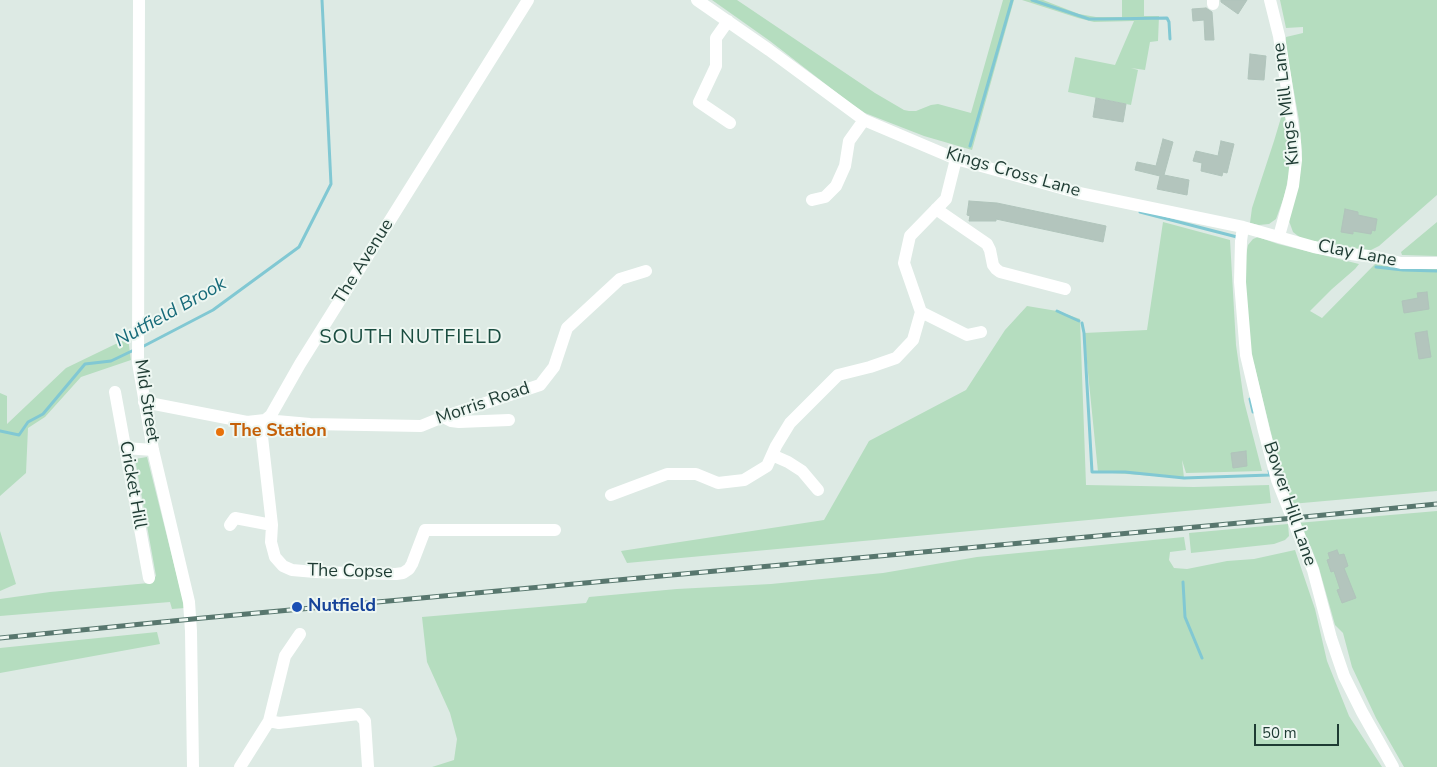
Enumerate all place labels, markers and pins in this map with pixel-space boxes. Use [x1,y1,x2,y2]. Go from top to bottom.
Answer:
place label: The Station [230,421,327,443]
marker: The Station [214,426,226,438]
place label: Nutfield [308,596,376,618]
marker: Nutfield [290,600,304,614]

